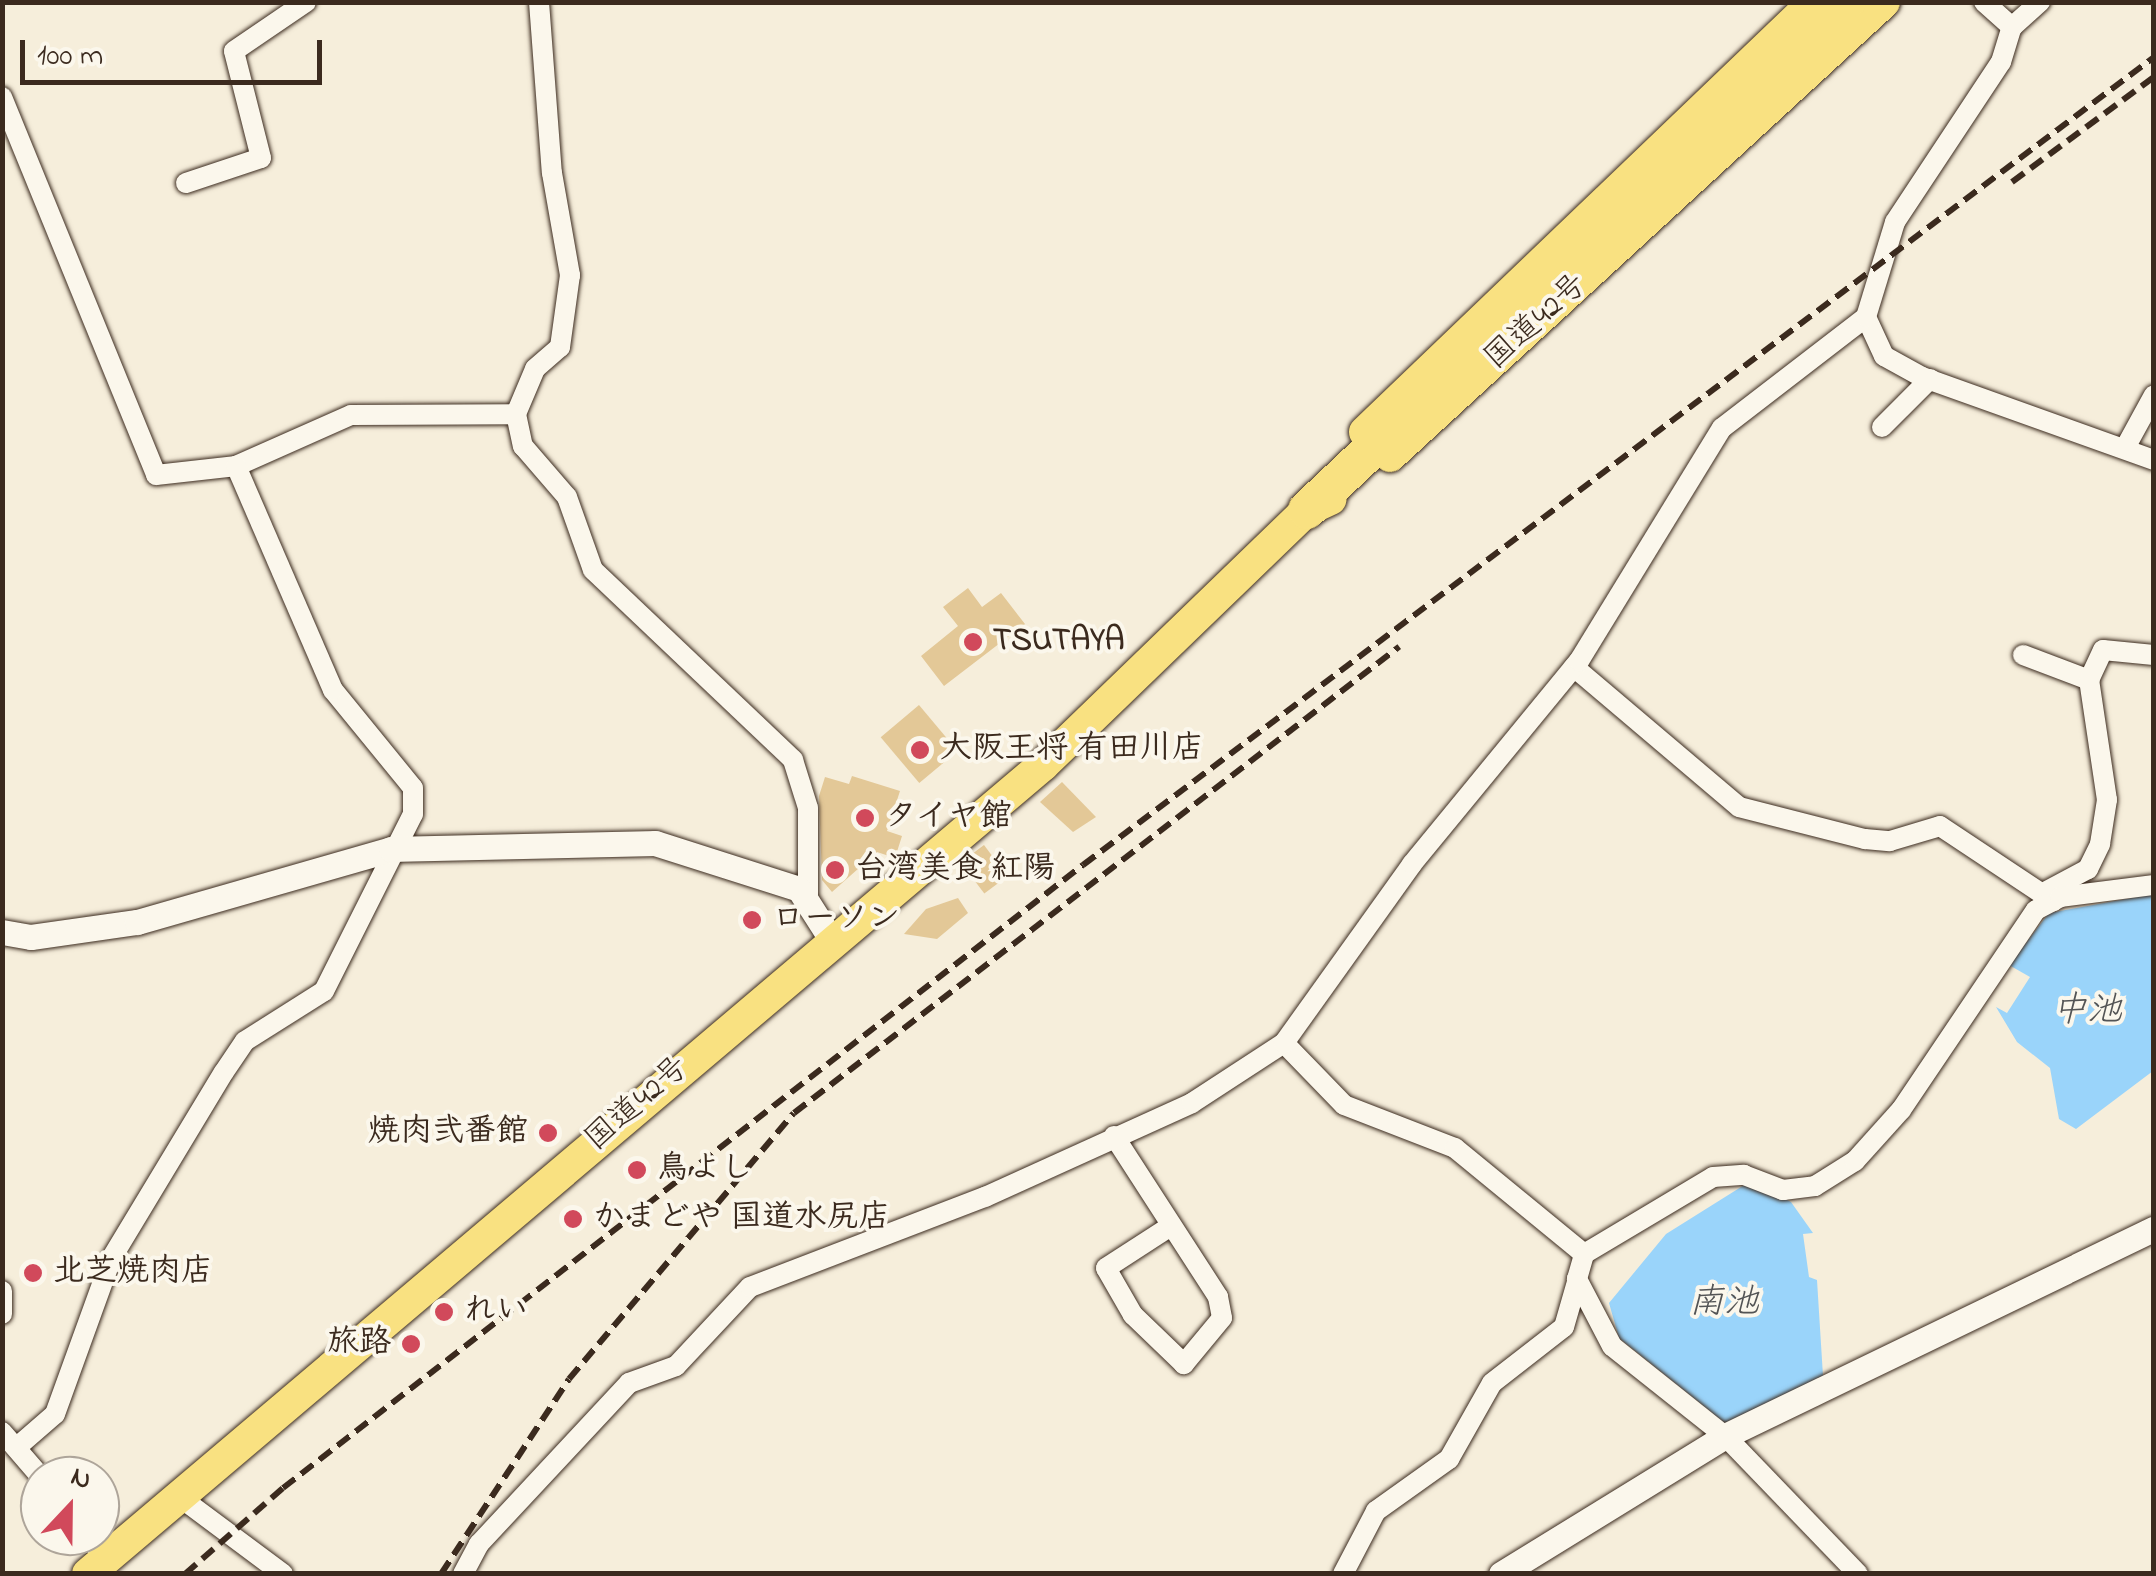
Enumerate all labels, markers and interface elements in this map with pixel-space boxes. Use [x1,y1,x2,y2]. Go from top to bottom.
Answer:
scale bar [25,20,328,82]
text: 100 m [37,35,103,79]
street label: 国道42号 [1478,267,1596,379]
place label: TSUTAYA [993,623,1125,661]
marker: TSUTAYA [962,631,984,653]
place label: 大阪王将 有田川店 [940,731,1204,769]
marker: 大阪王将 有田川店 [909,739,931,761]
place label: タイヤ館 [885,799,1013,837]
marker: タイヤ館 [854,807,876,829]
place label: 台湾美食 紅陽 [855,851,1055,889]
marker: 台湾美食 紅陽 [824,859,846,881]
place label: ローソン [772,901,900,939]
marker: ローソン [741,909,763,931]
water label: 中池 [2052,991,2122,1033]
street label: 国道42号 [578,1049,698,1161]
place label: 焼肉弐番館 [368,1114,528,1152]
marker: 焼肉弐番館 [537,1122,559,1144]
place label: 鳥よし [657,1151,753,1189]
marker: 鳥よし [626,1159,648,1181]
place label: かまどや 国道水尻店 [593,1200,889,1238]
marker: かまどや 国道水尻店 [562,1208,584,1230]
place label: 北芝焼肉店 [53,1254,213,1292]
marker: 北芝焼肉店 [22,1262,44,1284]
water label: 南池 [1689,1283,1759,1325]
place label: れい [464,1293,528,1331]
marker: れい [433,1301,455,1323]
place label: 旅路 [327,1325,391,1363]
marker: 旅路 [400,1333,422,1355]
north arrow [20,1456,120,1556]
text: N [64,1457,97,1502]

